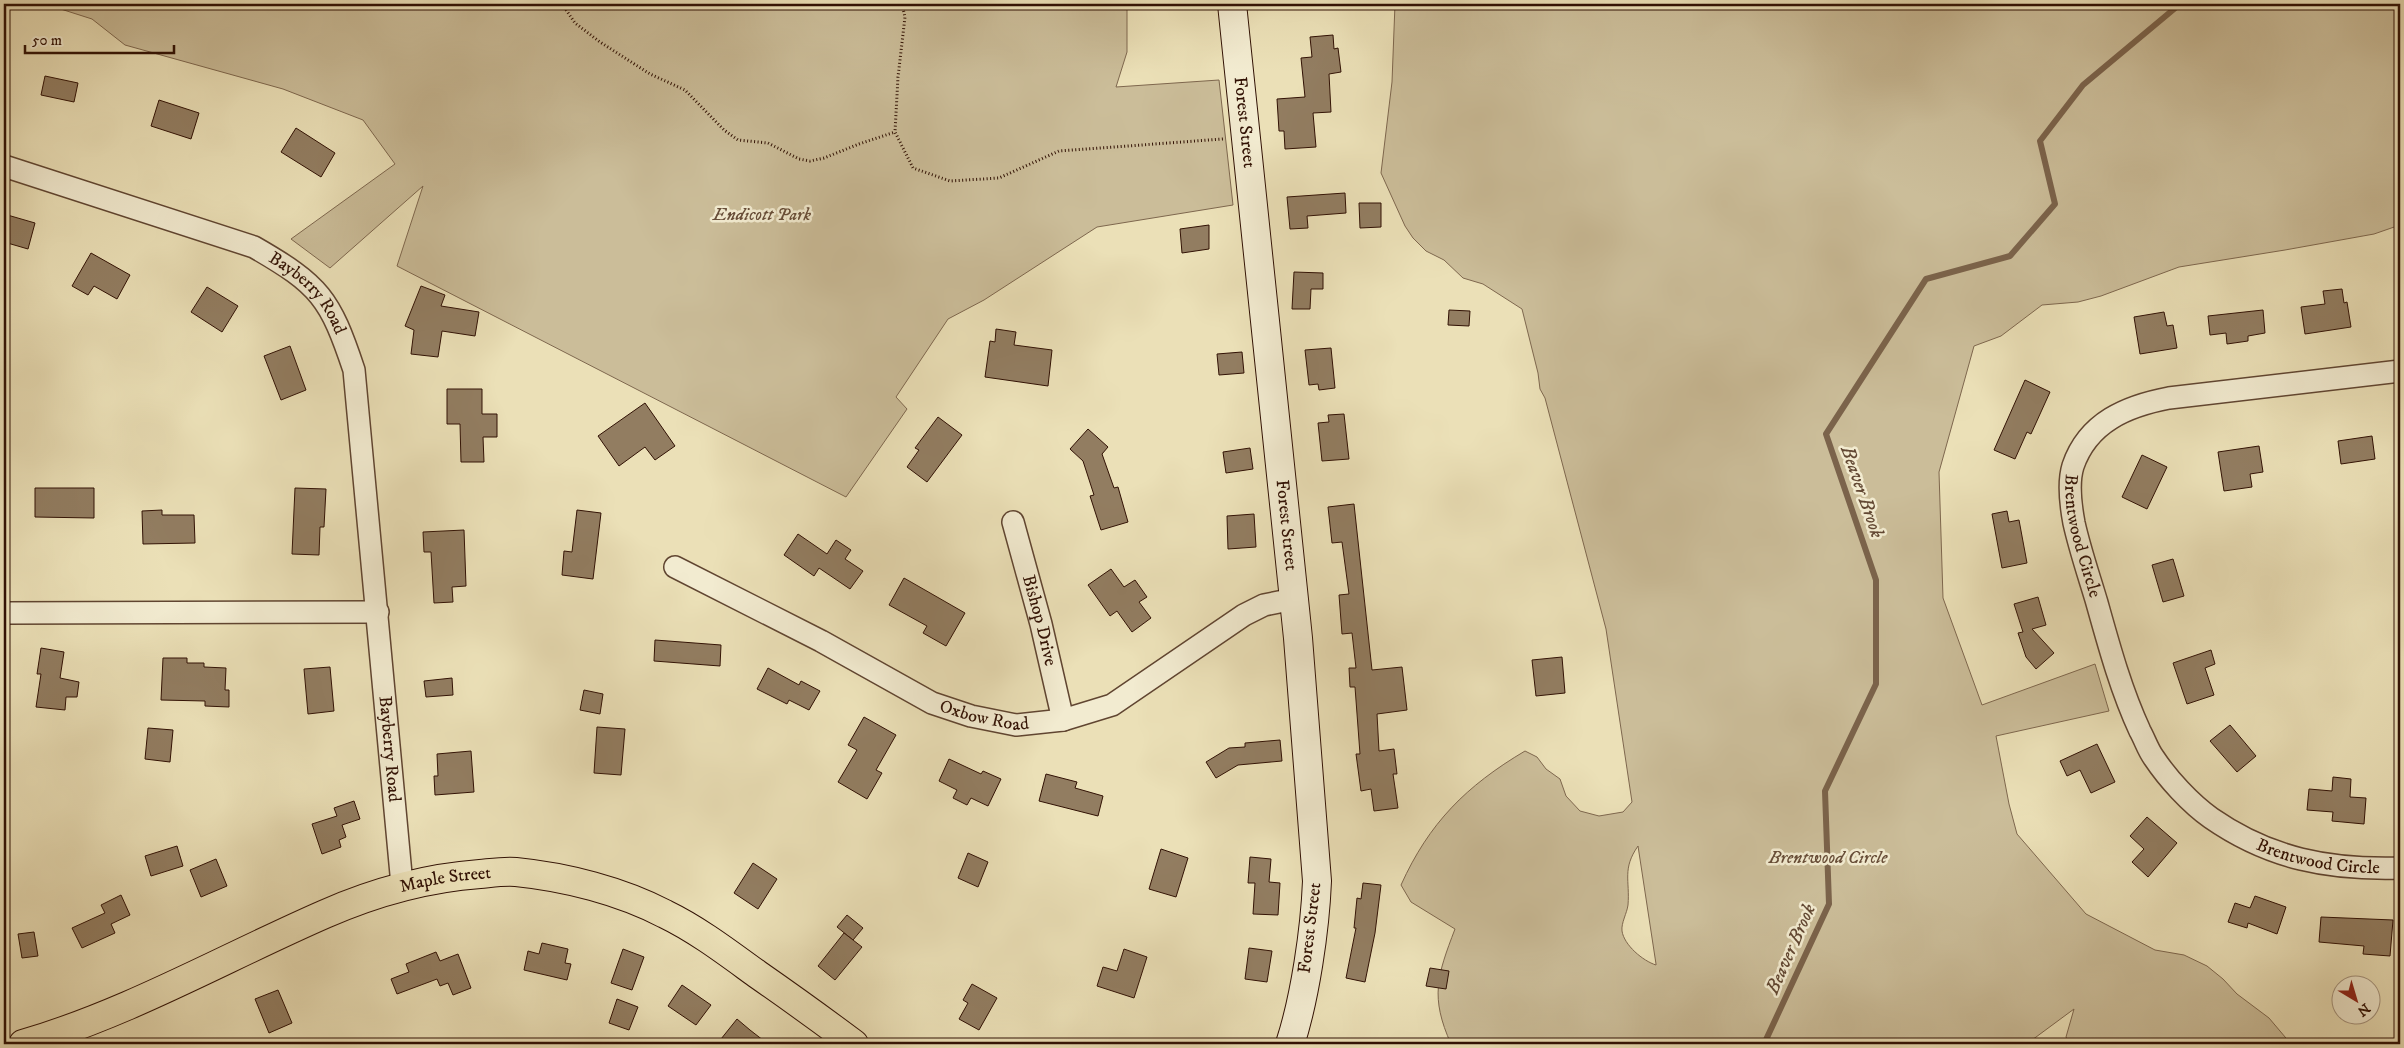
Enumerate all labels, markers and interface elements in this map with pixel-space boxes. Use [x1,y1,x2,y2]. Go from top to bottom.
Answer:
scale bar [25,22,174,54]
text: 50 m [32,31,62,50]
street label: Forest Street [1229,76,1260,169]
park label: Endicott Park [712,204,812,226]
street label: Bayberry Road [265,247,351,338]
water label: Beaver Brook [1835,442,1888,541]
street label: Brentwood Circle [2059,473,2106,600]
street label: Forest Street [1271,479,1302,572]
street label: Bishop Drive [1017,573,1061,668]
street label: Bayberry Road [373,695,405,803]
street label: Oxbow Road [937,695,1030,736]
street label: Brentwood Circle [2253,834,2380,879]
park label: Brentwood Circle [1768,847,1888,869]
street label: Maple Street [397,862,492,898]
street label: Forest Street [1294,881,1327,975]
water label: Beaver Brook [1761,901,1821,998]
north arrow [2332,976,2382,1026]
text: N [2353,999,2373,1020]

